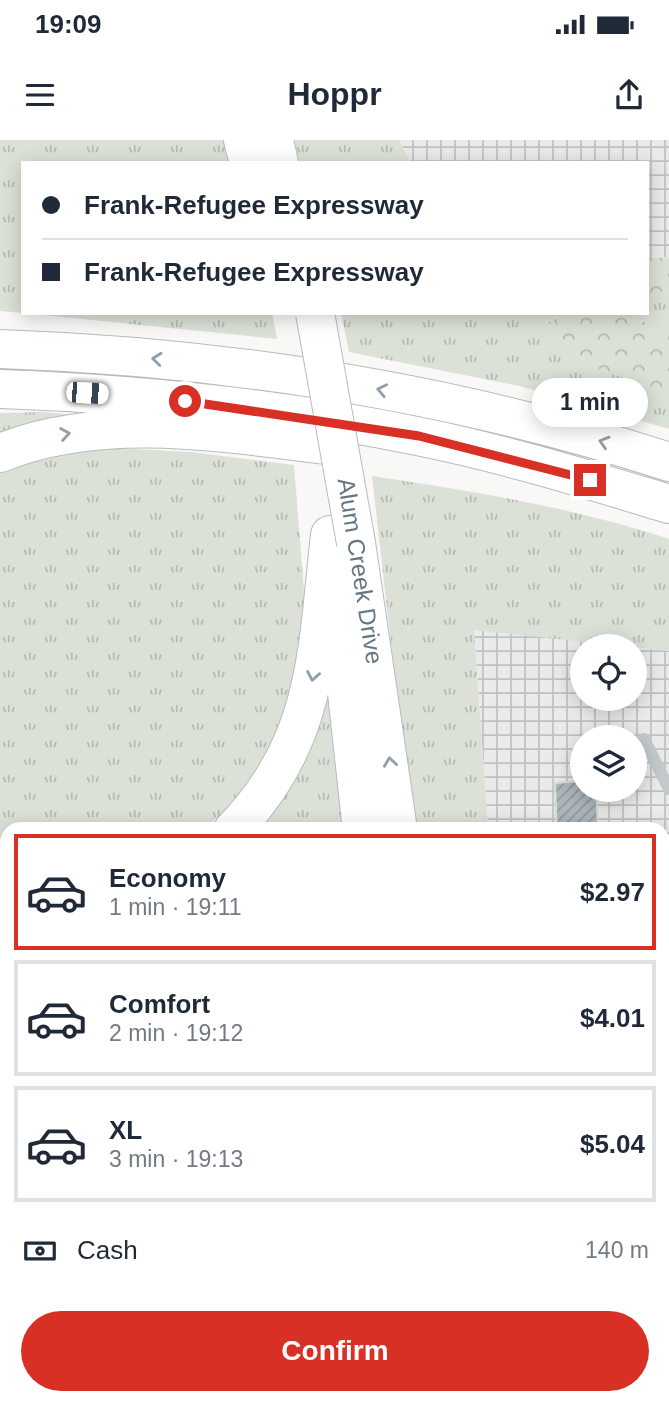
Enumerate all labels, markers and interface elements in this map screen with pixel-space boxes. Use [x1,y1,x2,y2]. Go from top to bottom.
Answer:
text: 19:09 [35,9,102,39]
icon: menu [21,76,59,114]
text: Hoppr [287,76,382,112]
icon: share [610,76,648,114]
text: Frank-Refugee Expressway [84,190,424,220]
text: Frank-Refugee Expressway [84,257,424,287]
one-way arrow [151,352,162,367]
callout: 1 min [532,378,648,428]
car [66,381,109,405]
one-way arrow [376,384,388,399]
route start [169,385,201,417]
text: 1 min [560,389,620,415]
one-way arrow [59,427,71,442]
one-way arrow [598,436,610,451]
route end [574,464,606,496]
street label: Alum Creek Drive [332,476,389,666]
map controls [570,634,647,802]
button: locate [570,634,647,711]
one-way arrow [306,670,321,682]
button: layers [570,725,647,802]
one-way arrow [382,756,397,768]
icon: car [25,861,88,924]
text: Economy [109,863,226,893]
text: $2.97 [580,877,645,907]
text: 1 min · 19:11 [109,894,242,920]
icon: car [25,987,88,1050]
text: Comfort [109,989,210,1019]
text: $4.01 [580,1003,645,1033]
text: 2 min · 19:12 [109,1020,243,1046]
icon: car [25,1113,88,1176]
text: XL [109,1115,142,1145]
text: $5.04 [580,1129,645,1159]
text: 3 min · 19:13 [109,1146,243,1172]
icon: cash [21,1232,59,1270]
text: Cash [77,1235,138,1265]
text: 140 m [585,1237,649,1263]
button: Confirm [21,1311,649,1391]

